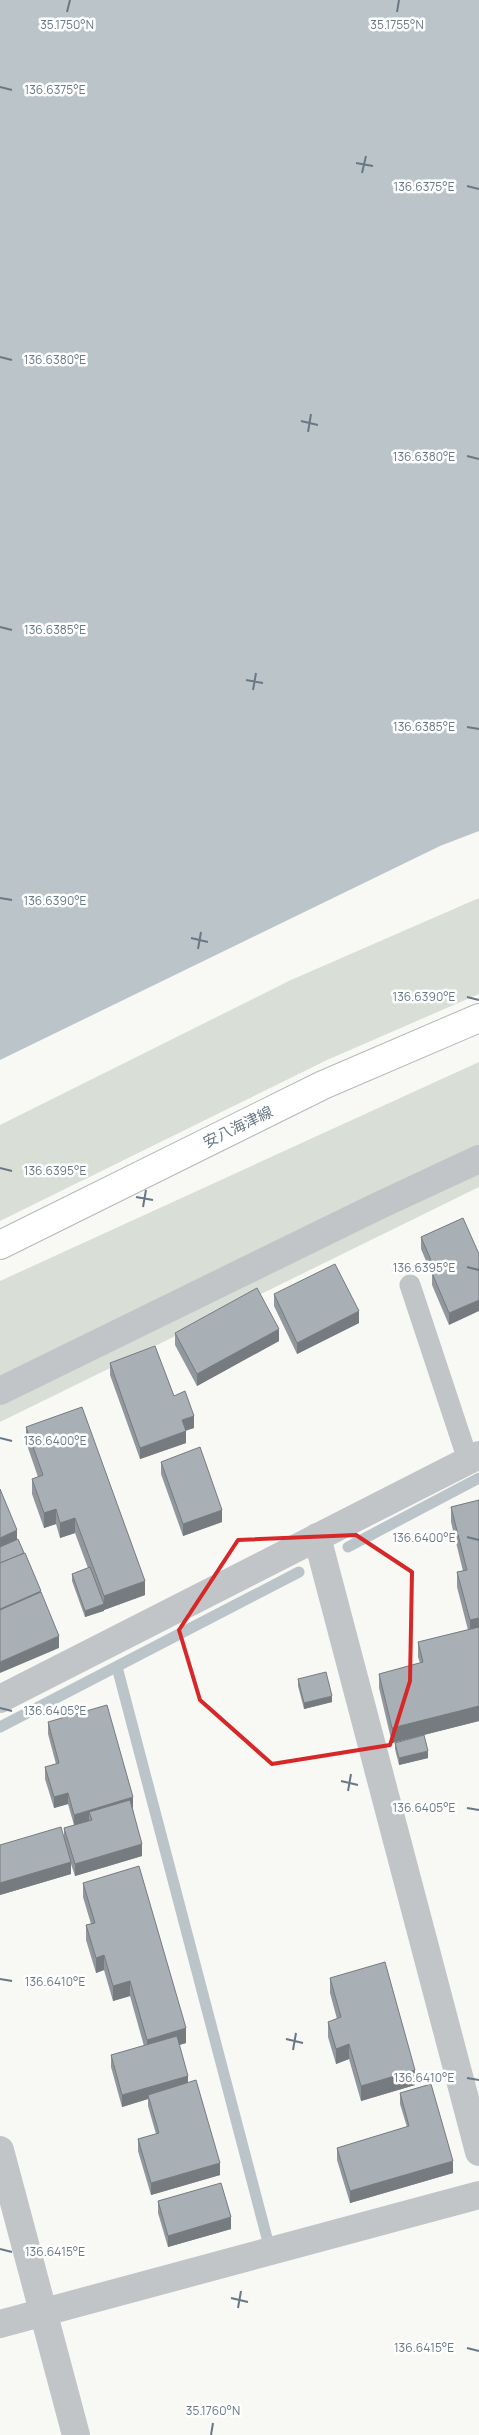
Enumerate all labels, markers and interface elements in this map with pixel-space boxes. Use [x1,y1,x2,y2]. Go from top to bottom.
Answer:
text: 35.1750°N [40,16,94,33]
text: 35.1755°N [370,16,424,33]
text: 136.6375°E [24,81,86,98]
text: 136.6375°E [393,178,455,195]
text: 136.6380°E [24,351,86,368]
text: 136.6380°E [393,448,455,465]
text: 136.6385°E [24,621,86,638]
text: 136.6385°E [393,718,455,735]
text: 136.6390°E [24,892,87,909]
text: 136.6390°E [393,988,456,1005]
street label: 安八海津線 [199,1101,276,1152]
text: 136.6395°E [24,1162,86,1179]
text: 136.6395°E [393,1259,455,1276]
text: 136.6400°E [23,1432,87,1449]
text: 136.6400°E [392,1529,456,1546]
text: 136.6405°E [24,1702,87,1719]
text: 136.6405°E [393,1799,456,1816]
text: 136.6410°E [25,1973,85,1990]
text: 136.6410°E [394,2069,454,2086]
text: 136.6415°E [25,2243,85,2260]
text: 136.6415°E [394,2339,454,2356]
text: 35.1760°N [186,2402,240,2419]

